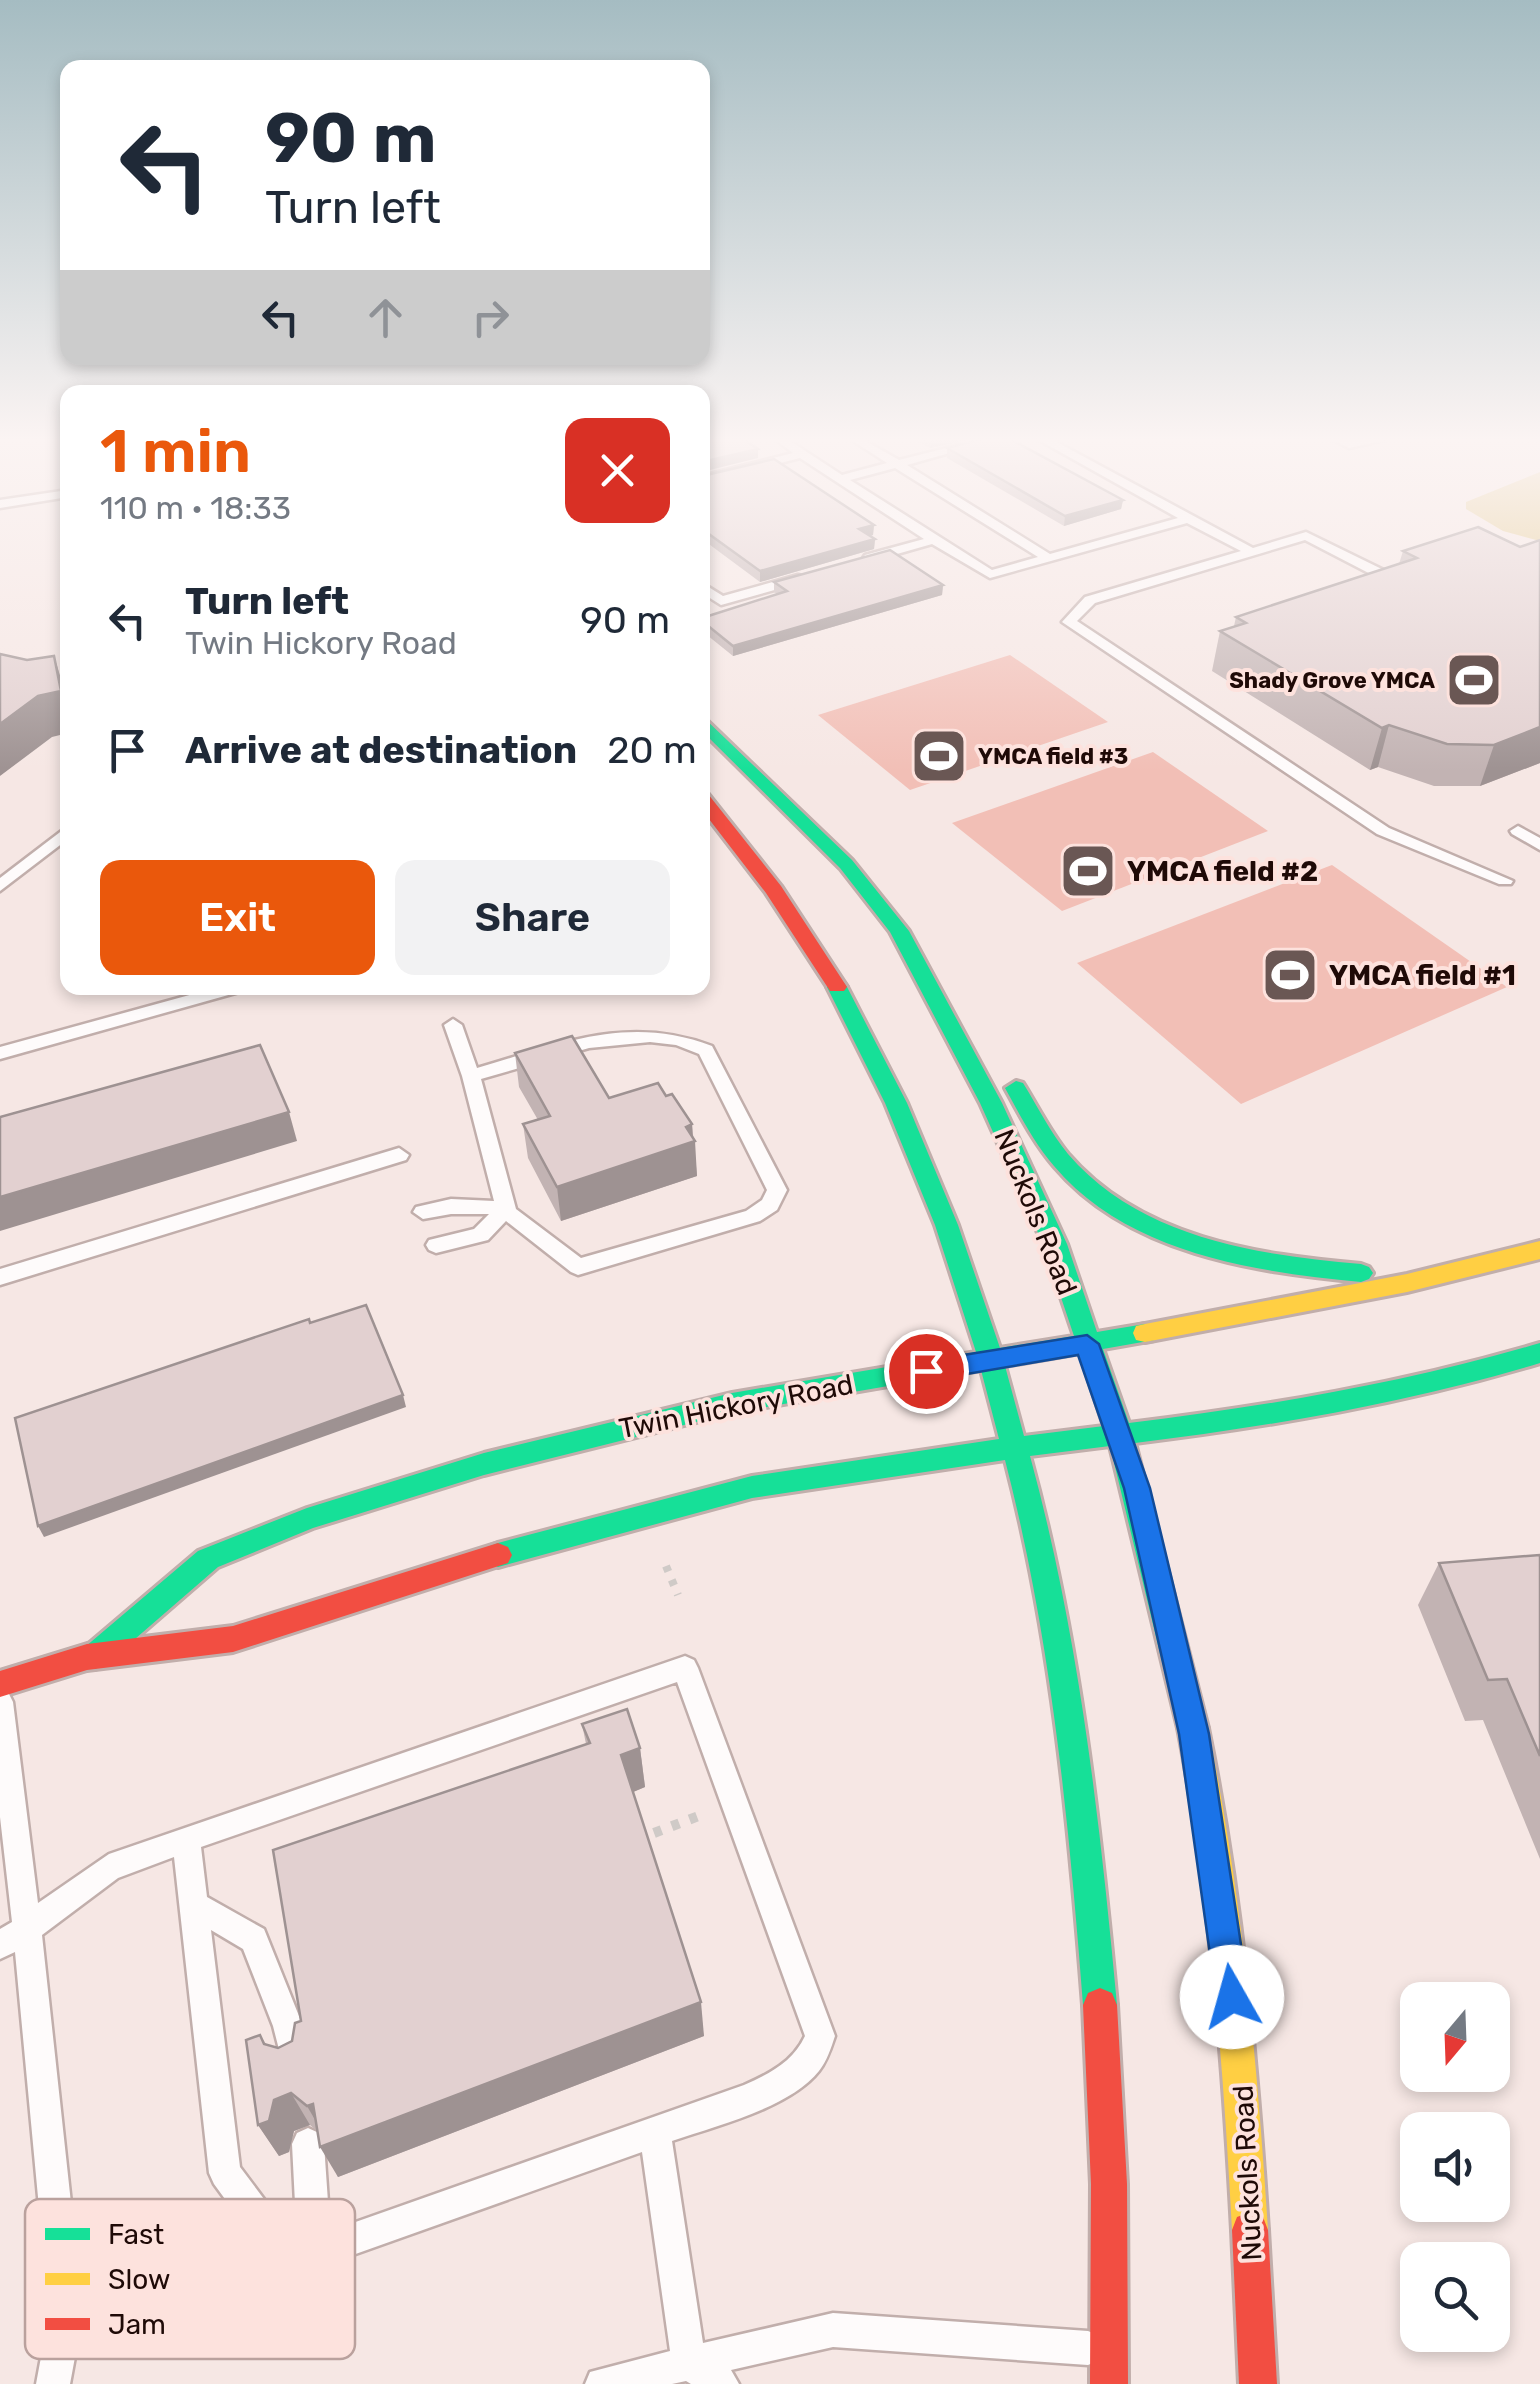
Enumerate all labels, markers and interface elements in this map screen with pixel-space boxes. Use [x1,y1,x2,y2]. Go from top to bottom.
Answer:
text: 90 m [265,97,437,180]
icon: left [100,100,230,230]
text: Turn left [265,181,441,234]
icon: left [253,290,308,345]
icon: ahead [358,290,413,345]
icon: right [463,290,518,345]
text: 1 min [100,416,251,487]
button: close [565,418,670,523]
text: 110 m · 18:33 [100,489,291,527]
text: Turn left [185,578,349,624]
icon: left [100,593,155,648]
text: 90 m [580,597,670,643]
text: Twin Hickory Road [185,624,457,662]
sports icon: Shady Grove YMCA [1444,650,1504,710]
place label: Shady Grove YMCA [1229,667,1435,694]
icon: arrive [100,723,155,778]
sports icon: YMCA field #3 [909,726,969,786]
text: Arrive at destination [185,727,577,773]
text: 20 m [607,727,697,773]
place label: YMCA field #3 [978,743,1128,770]
sports icon: YMCA field #2 [1058,841,1118,901]
place label: YMCA field #2 [1127,855,1318,888]
button: Exit [100,860,375,975]
button: Share [395,860,670,975]
sports icon: YMCA field #1 [1260,945,1320,1005]
place label: YMCA field #1 [1329,959,1516,992]
street label: Nuckols Road [987,1124,1084,1300]
pin [884,1329,969,1414]
icon: arrive [899,1344,954,1399]
street label: Twin Hickory Road [616,1368,856,1445]
position arrow [1180,1945,1284,2049]
north arrow [1400,1982,1510,2092]
map controls [1400,1982,1510,2352]
street label: Nuckols Road [1226,2084,1269,2262]
button: sound [1400,2112,1510,2222]
legend [25,2199,355,2359]
text: Fast [108,2218,164,2251]
button: search [1400,2242,1510,2352]
text: Slow [108,2263,170,2296]
text: Jam [108,2308,166,2341]

